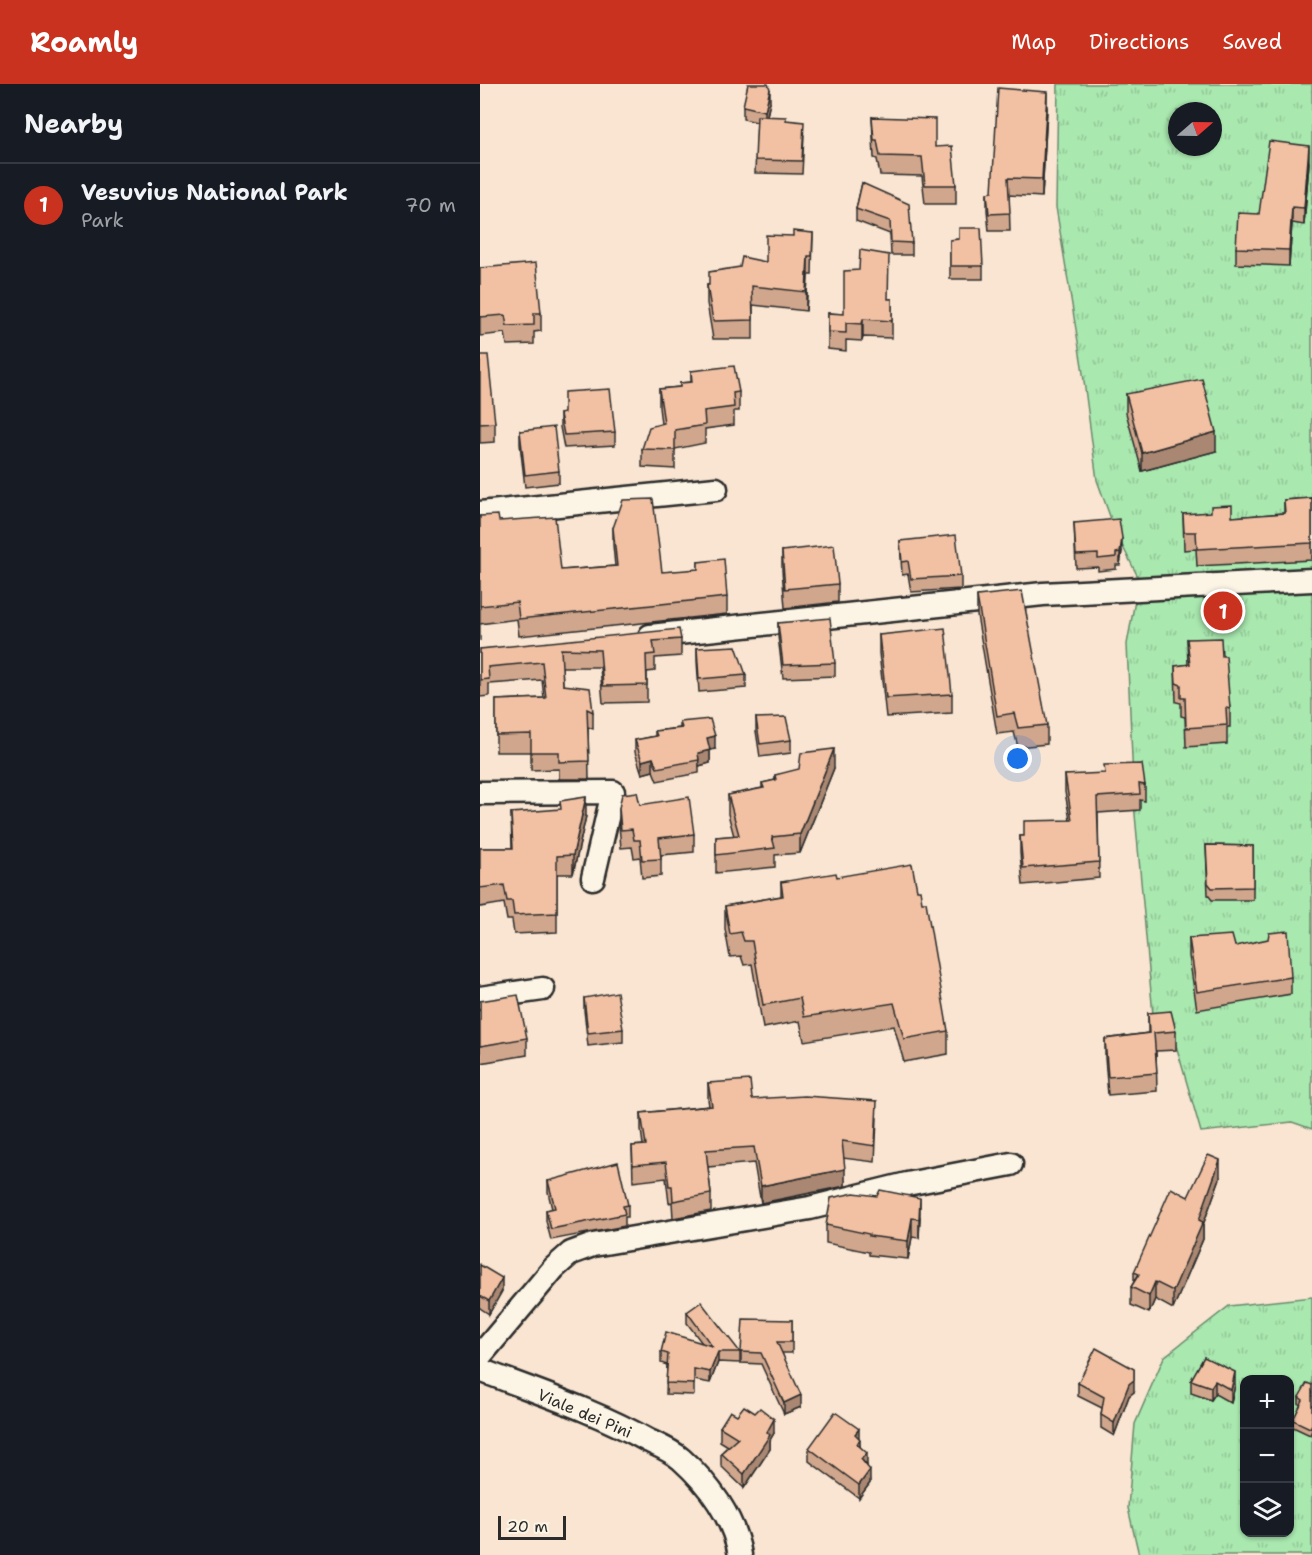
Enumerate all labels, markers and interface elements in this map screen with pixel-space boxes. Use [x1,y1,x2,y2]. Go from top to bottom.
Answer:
text: Roamly [30,23,138,61]
text: Map [1011,28,1056,56]
text: Directions [1089,28,1189,56]
text: Saved [1222,28,1282,56]
north arrow [1168,102,1222,156]
text: Nearby [24,106,123,141]
text: Vesuvius National Park [81,178,348,207]
text: 1 [39,192,48,218]
text: 70 m [404,192,456,218]
text: Park [81,207,124,233]
pin: 1 [1204,588,1242,634]
your location [1003,744,1032,773]
map controls [1240,1375,1294,1537]
button: + [1240,1375,1294,1429]
street label: Viale dei Pini [534,1384,635,1443]
button: − [1240,1429,1294,1483]
button: layers [1240,1483,1294,1537]
scale bar [498,1513,566,1540]
text: 20 m [507,1516,548,1537]

